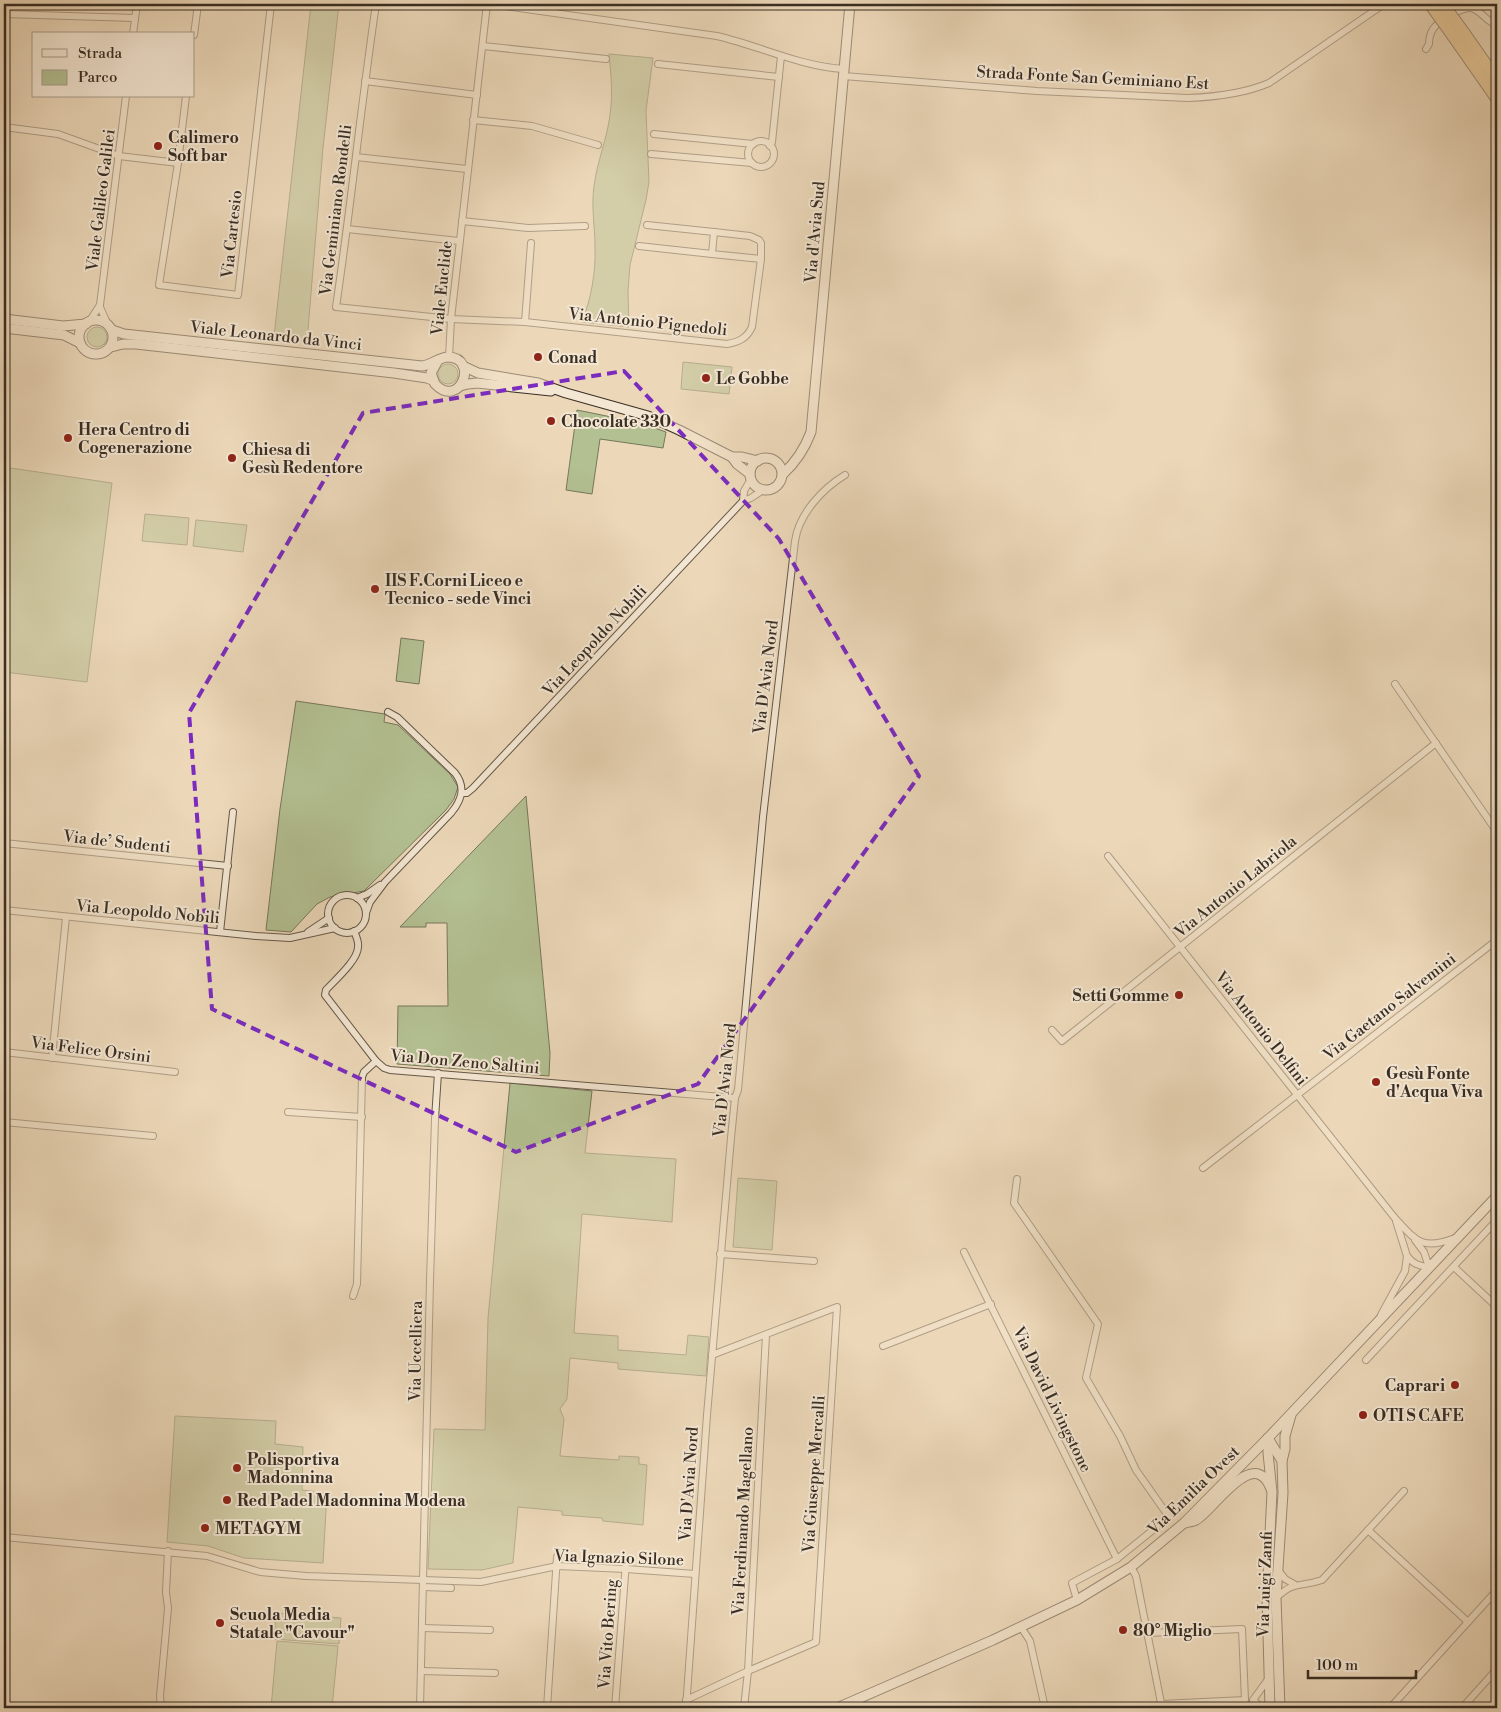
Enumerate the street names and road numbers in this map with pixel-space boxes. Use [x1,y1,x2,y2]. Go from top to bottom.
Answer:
street label: Strada Fonte San Geminiano Est [976,62,1210,94]
street label: Via Geminiano Rondelli [315,123,356,298]
street label: Viale Galileo Galilei [82,128,120,273]
street label: Via d'Avia Sud [800,180,829,285]
street label: Via Cartesio [217,189,247,280]
street label: Viale Euclide [427,240,457,338]
street label: Via Antonio Pignedoli [567,304,728,340]
street label: Viale Leonardo da Vinci [188,317,363,355]
street label: Via Leopoldo Nobili [538,581,651,701]
street label: Via D'Avia Nord [749,619,783,736]
street label: Via de’ Sudenti [61,826,171,858]
street label: Via Antonio Labriola [1170,831,1301,943]
street label: Via Leopoldo Nobili [74,896,221,928]
street label: Via Gaetano Salvemini [1318,949,1460,1065]
street label: Via Antonio Delfini [1210,967,1312,1090]
street label: Via D'Avia Nord [709,1022,741,1139]
street label: Via Felice Orsini [29,1033,152,1067]
street label: Via Don Zeno Saltini [389,1045,540,1078]
street label: Via Uccelliera [405,1300,427,1403]
street label: Via David Livingstone [1008,1323,1096,1475]
street label: Via Giuseppe Mercalli [798,1394,829,1555]
street label: Via D'Avia Nord [675,1426,703,1543]
street label: Via Ferdinando Magellano [728,1426,758,1617]
street label: Via Emilia Ovest [1143,1442,1244,1540]
street label: Via Luigi Zanfi [1253,1530,1277,1639]
street label: Via Ignazio Silone [553,1546,684,1570]
street label: Via Vito Bering [594,1578,622,1691]

